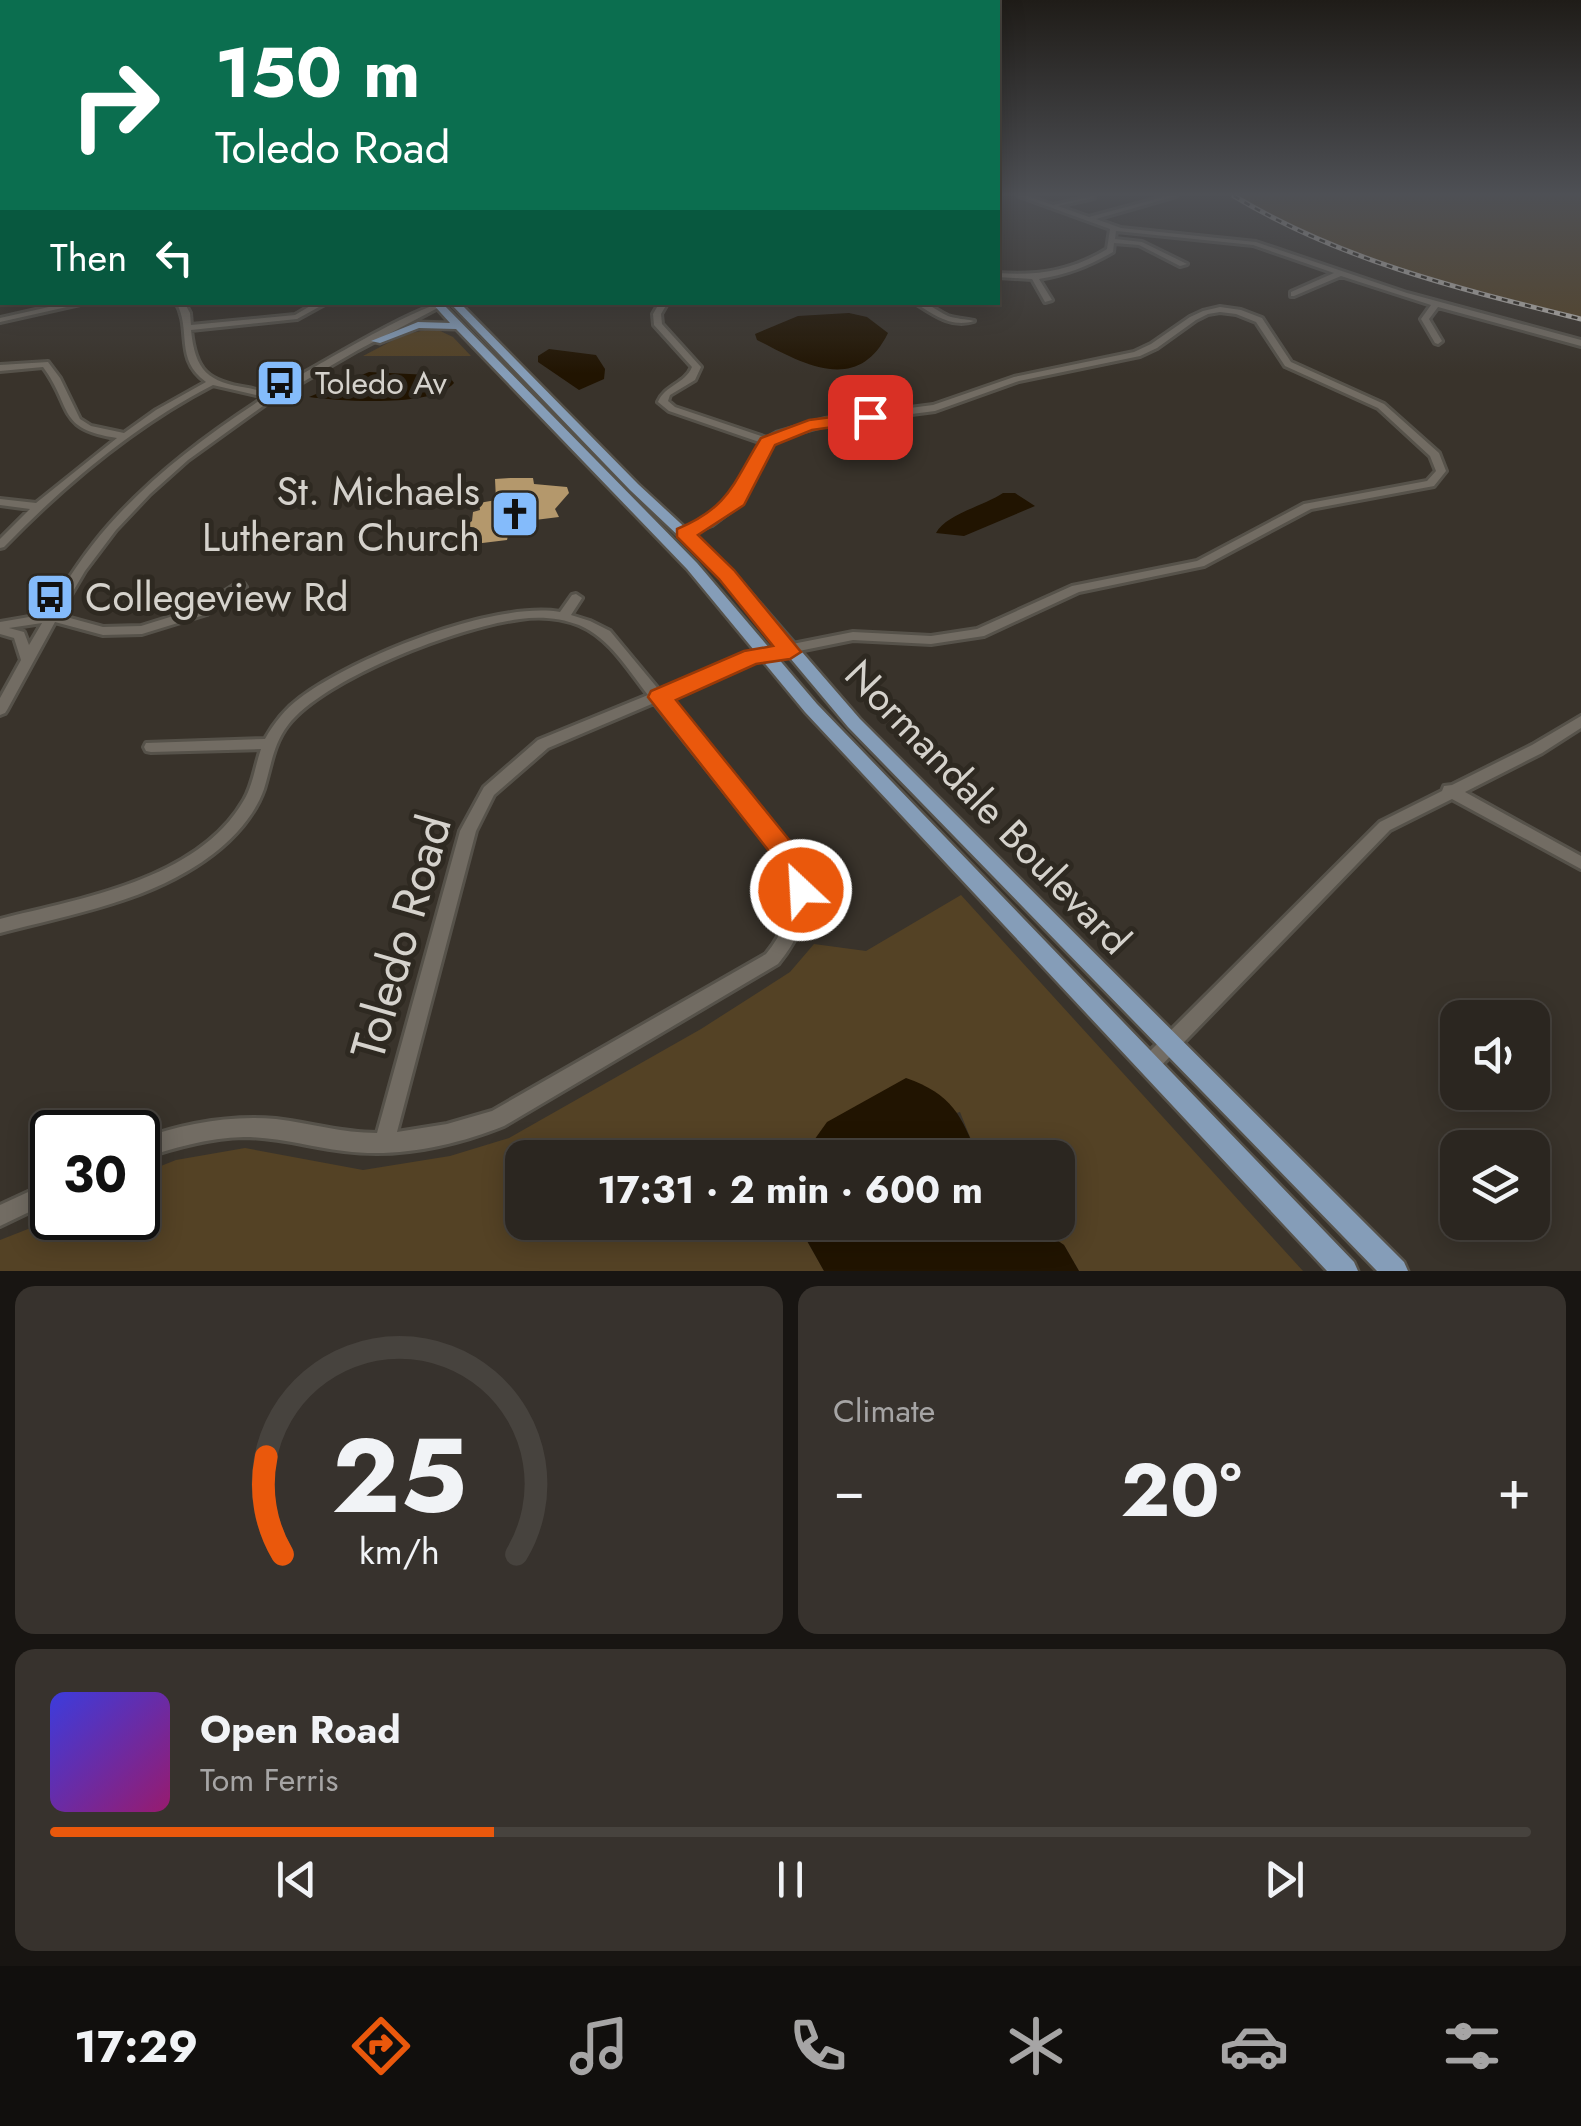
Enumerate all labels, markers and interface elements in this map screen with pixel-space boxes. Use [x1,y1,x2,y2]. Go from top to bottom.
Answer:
text: 150 m [215,22,421,123]
icon: right [50,40,180,170]
text: Toledo Road [215,115,450,180]
text: Then [50,230,127,285]
icon: left [147,230,202,285]
bus stop icon: Toledo Av [254,357,306,409]
place label: Toledo Av [315,360,448,406]
pin [828,375,913,460]
icon: arrive [843,390,898,445]
place label: St. Michaels Lutheran Church [202,462,480,566]
church icon: St. Michaels Lutheran Church [489,488,541,540]
place label: Collegeview Rd [85,568,348,626]
bus stop icon: Collegeview Rd [24,571,76,623]
street label: Normandale Boulevard [832,647,1144,967]
street label: Toledo Road [333,807,469,1067]
position arrow [749,838,853,942]
map controls [1440,1000,1550,1240]
button: sound [1440,1000,1550,1110]
speed limit sign: 30 [30,1110,160,1240]
button: layers [1440,1130,1550,1240]
text: 17:31 · 2 min · 600 m [597,1162,983,1217]
text: Climate [833,1388,935,1434]
text: 25 [331,1401,467,1551]
text: 20° [1121,1436,1242,1544]
text: − [833,1450,865,1530]
text: + [1497,1450,1531,1530]
text: km/h [359,1526,439,1577]
text: Open Road [200,1702,401,1757]
text: Tom Ferris [200,1757,338,1803]
icon: previous [269,1852,324,1907]
icon: pause [763,1852,818,1907]
icon: next [1257,1852,1312,1907]
icon: directions [346,2011,416,2081]
icon: music [564,2011,634,2081]
icon: phone [783,2011,853,2081]
icon: climate [1001,2011,1071,2081]
icon: car [1219,2011,1289,2081]
icon: filters [1437,2011,1507,2081]
text: 17:29 [74,2014,198,2079]

